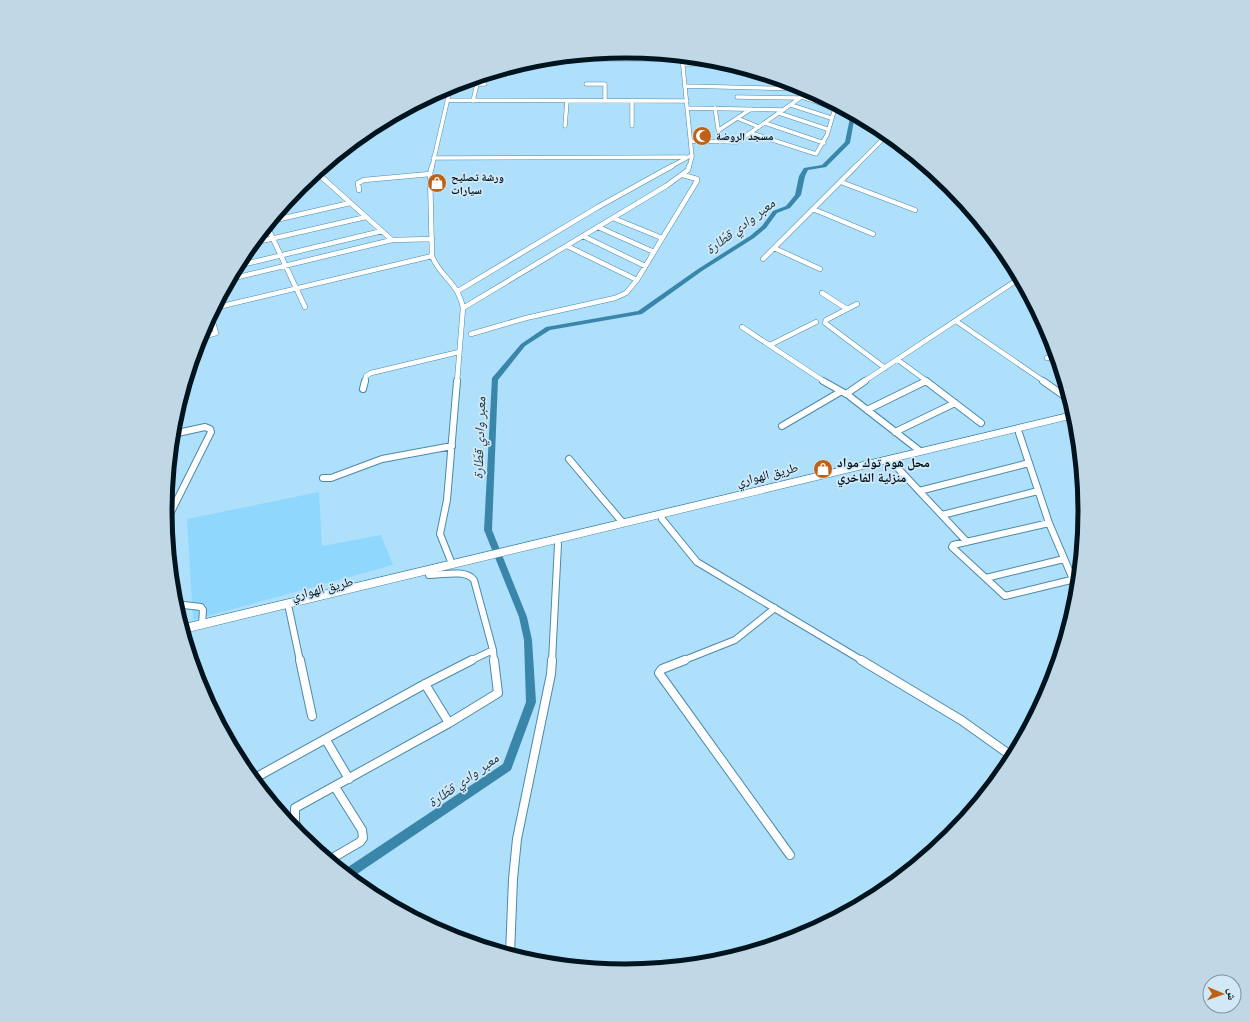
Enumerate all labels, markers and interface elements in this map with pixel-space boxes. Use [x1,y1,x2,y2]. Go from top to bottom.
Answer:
mosque icon: مسجد الروضة [691,125,713,147]
place label: مسجد الروضة [716,129,773,143]
place label: ورشة تصليح سيارات [451,170,504,197]
shop icon: ورشة تصليح سيارات [426,172,448,194]
water label: معبر وادي قطّارة [702,194,781,260]
water label: معبر وادي قطّارة [469,396,492,480]
place label: محل هوم توك مواد منزلية الفاخري [837,454,930,488]
shop icon: محل هوم توك مواد منزلية الفاخري [812,458,834,480]
street label: طريق الهواري [734,459,800,493]
street label: طريق الهواري [289,573,355,607]
water label: معبر وادي قطّارة [424,749,504,813]
north arrow [1202,974,1242,1014]
text: ش [1224,988,1239,1001]

